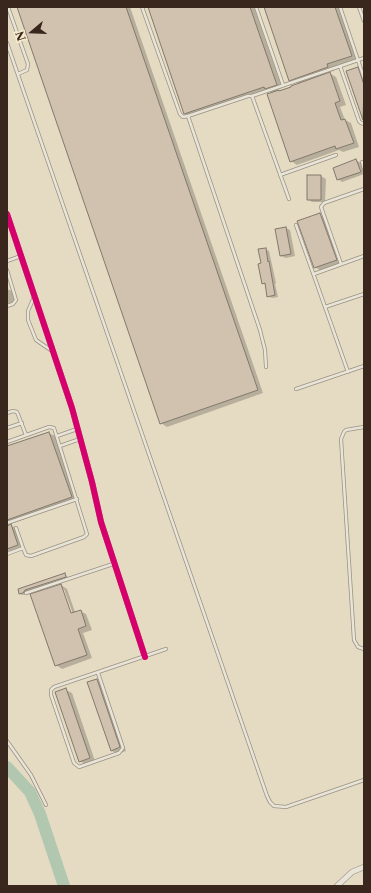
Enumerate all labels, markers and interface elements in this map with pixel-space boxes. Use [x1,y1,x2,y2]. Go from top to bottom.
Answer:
north arrow [12,12,52,52]
text: N [12,29,29,43]

